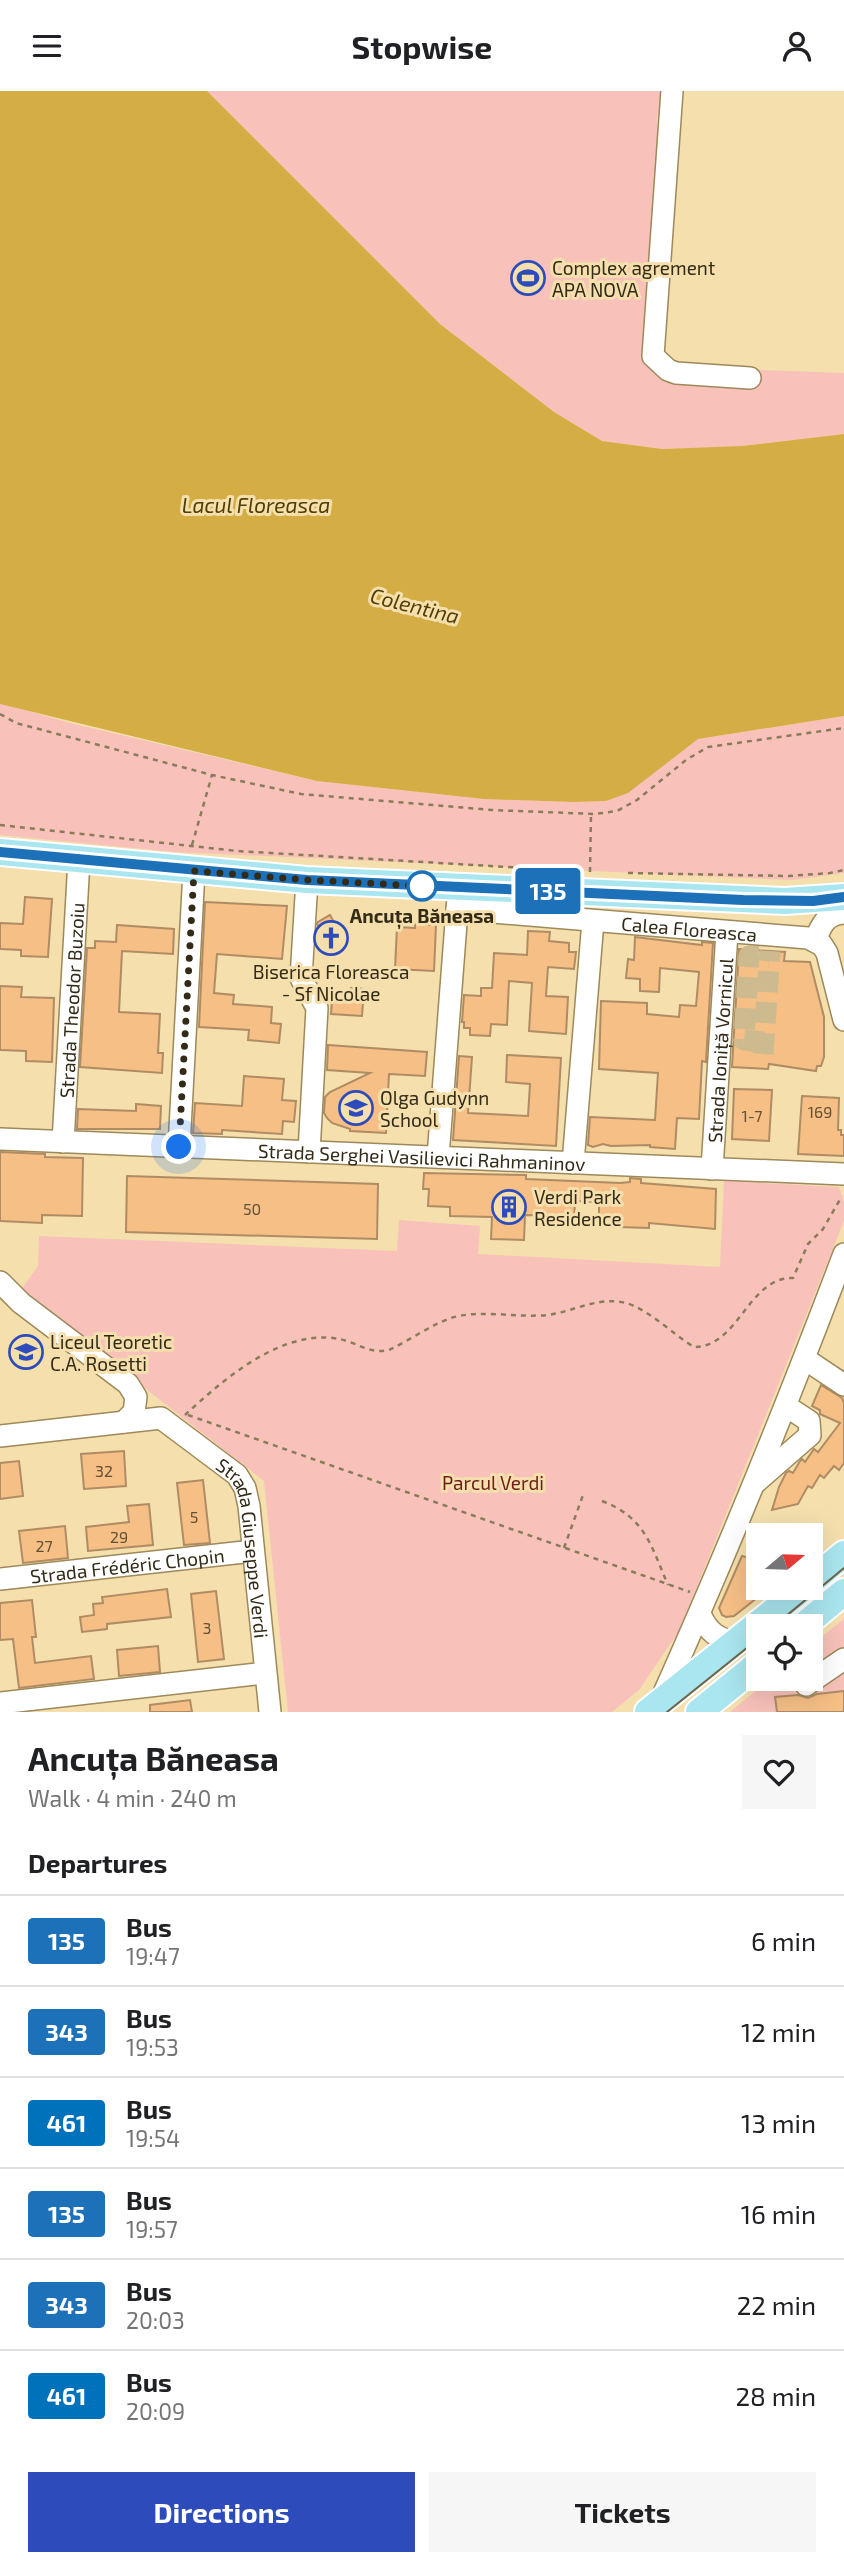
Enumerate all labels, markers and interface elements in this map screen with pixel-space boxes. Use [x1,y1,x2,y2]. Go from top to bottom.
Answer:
icon: menu [28,27,66,65]
text: Stopwise [352,27,492,65]
icon: person [778,27,816,65]
place label: Complex agrement APA NOVA [552,256,715,301]
sports icon: Complex agrement APA NOVA [509,259,547,297]
water label: Lacul Floreasca [182,492,330,517]
water label: Colentina [368,582,462,628]
line badge: 135 [508,868,588,914]
marker: Ancuța Băneasa [407,871,437,901]
text: 135 [529,876,567,905]
street label: Strada Theodor Buzoiu [54,902,88,1099]
place label: Ancuța Băneasa [350,904,494,930]
street label: Calea Floreasca [621,911,758,945]
church icon: Biserica Floreasca - Sf Nicolae [312,919,350,957]
street label: Strada Ioniță Vornicul [702,957,737,1143]
place label: Biserica Floreasca - Sf Nicolae [253,960,409,1005]
place label: Olga Gudynn School [380,1086,489,1131]
school or university icon: Olga Gudynn School [337,1089,375,1127]
house number: 169 [808,1102,832,1121]
house number: 1-7 [741,1106,763,1125]
your location [161,1129,196,1164]
street label: Strada Serghei Vasilievici Rahmaninov [258,1138,586,1175]
place label: Verdi Park Residence [534,1185,622,1230]
building icon: Verdi Park Residence [490,1188,528,1226]
house number: 50 [243,1199,261,1218]
place label: Liceul Teoretic C.A. Rosetti [50,1330,172,1375]
school or university icon: Liceul Teoretic C.A. Rosetti [7,1333,45,1371]
street label: Strada Giuseppe Verdi [212,1452,274,1639]
house number: 32 [95,1461,113,1480]
park label: Parcul Verdi [442,1471,544,1494]
house number: 5 [190,1507,198,1526]
north arrow [746,1523,822,1599]
map controls [746,1523,823,1691]
house number: 29 [110,1527,128,1546]
house number: 27 [35,1536,53,1555]
street label: Strada Frédéric Chopin [29,1543,226,1587]
button: locate [746,1614,823,1691]
house number: 3 [203,1618,211,1637]
button: heart [742,1735,816,1809]
text: Ancuța Băneasa [28,1738,279,1778]
text: Walk · 4 min · 240 m [28,1784,237,1812]
text: Departures [28,1847,167,1878]
text: Bus [126,1911,172,1942]
text: 6 min [751,1925,816,1956]
text: 135 [48,1926,85,1955]
text: 19:47 [126,1942,180,1970]
text: Bus [126,2002,172,2033]
text: 12 min [741,2016,816,2047]
text: 343 [45,2017,88,2046]
text: 19:53 [126,2033,179,2061]
text: Bus [126,2093,172,2124]
text: 13 min [741,2107,816,2138]
text: 461 [47,2108,86,2137]
text: 19:54 [126,2124,180,2152]
text: Bus [126,2184,172,2215]
text: 16 min [741,2198,816,2229]
text: 135 [48,2199,85,2228]
text: 19:57 [126,2215,178,2243]
text: Bus [126,2275,172,2306]
text: 22 min [737,2289,816,2320]
text: 343 [45,2290,88,2319]
text: 20:03 [126,2306,185,2334]
text: Bus [126,2366,172,2397]
text: 28 min [735,2380,816,2411]
text: 461 [47,2381,86,2410]
text: 20:09 [126,2397,185,2425]
button: Directions [28,2472,415,2552]
button: Tickets [429,2472,816,2552]

